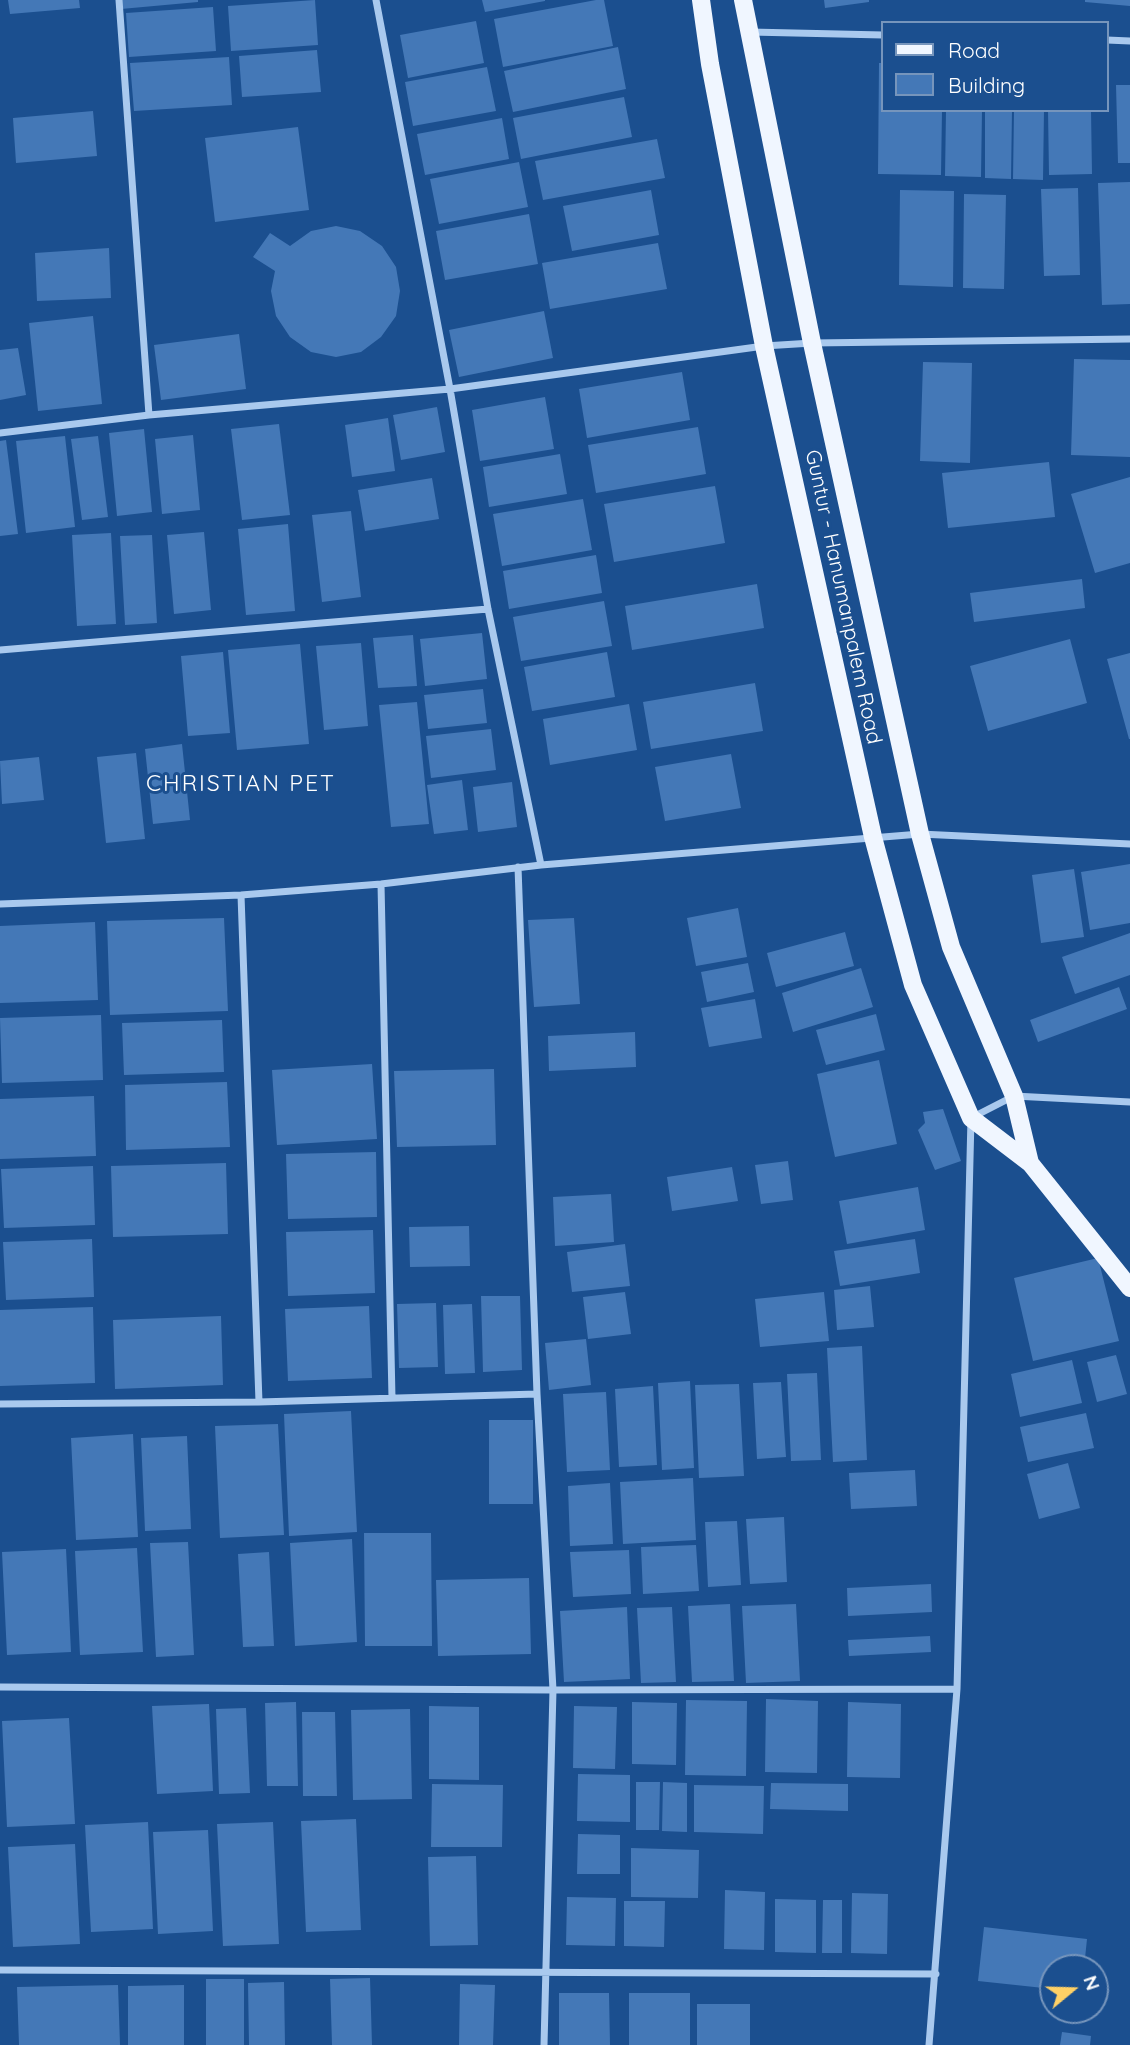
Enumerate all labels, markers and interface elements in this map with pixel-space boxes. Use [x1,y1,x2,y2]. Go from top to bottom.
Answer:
legend [881,21,1109,112]
text: Road [948,37,1000,63]
text: Building [948,72,1025,98]
street label: Guntur - Hanumanpalem Road [799,447,887,747]
district label: CHRISTIAN PET [148,770,334,798]
north arrow [1039,1954,1109,2024]
text: N [1078,1972,1106,1993]

